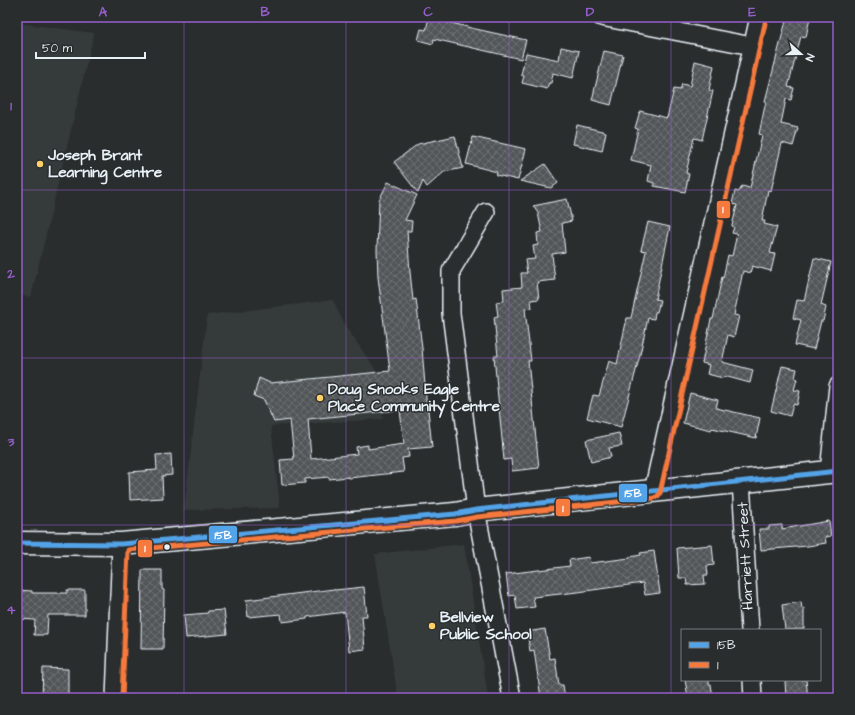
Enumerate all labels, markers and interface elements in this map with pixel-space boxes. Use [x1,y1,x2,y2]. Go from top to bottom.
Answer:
text: A [99,3,108,21]
text: B [260,3,270,21]
text: C [423,3,433,21]
text: D [586,3,595,21]
text: E [748,3,756,21]
scale bar [36,34,145,60]
north arrow [781,34,821,74]
text: 50 m [42,40,73,57]
text: N [802,51,818,63]
text: 1 [10,97,12,115]
place label: Joseph Brant Learning Centre [47,145,162,185]
marker: Joseph Brant Learning Centre [35,159,45,169]
line badge: 1 [716,200,731,219]
text: 1 [722,202,724,217]
text: 2 [6,265,15,283]
place label: Doug Snooks Eagle Place Community Centre [328,379,500,418]
marker: Doug Snooks Eagle Place Community Centre [315,393,325,403]
text: 3 [7,433,15,451]
line badge: 15B [618,483,648,503]
text: 15B [624,486,642,501]
line badge: 1 [555,498,571,517]
text: 1 [562,501,564,516]
street label: Harriett Street [732,501,759,610]
line badge: 15B [208,525,238,544]
text: 15B [214,528,232,543]
line badge: 1 [137,539,153,558]
text: 1 [144,541,146,556]
unlabelled marker [162,542,172,552]
text: 4 [7,601,16,619]
place label: Bellview Public School [440,607,532,645]
marker: Bellview Public School [427,621,437,631]
legend [681,629,821,681]
text: 15B [717,637,736,654]
text: 1 [717,657,719,674]

